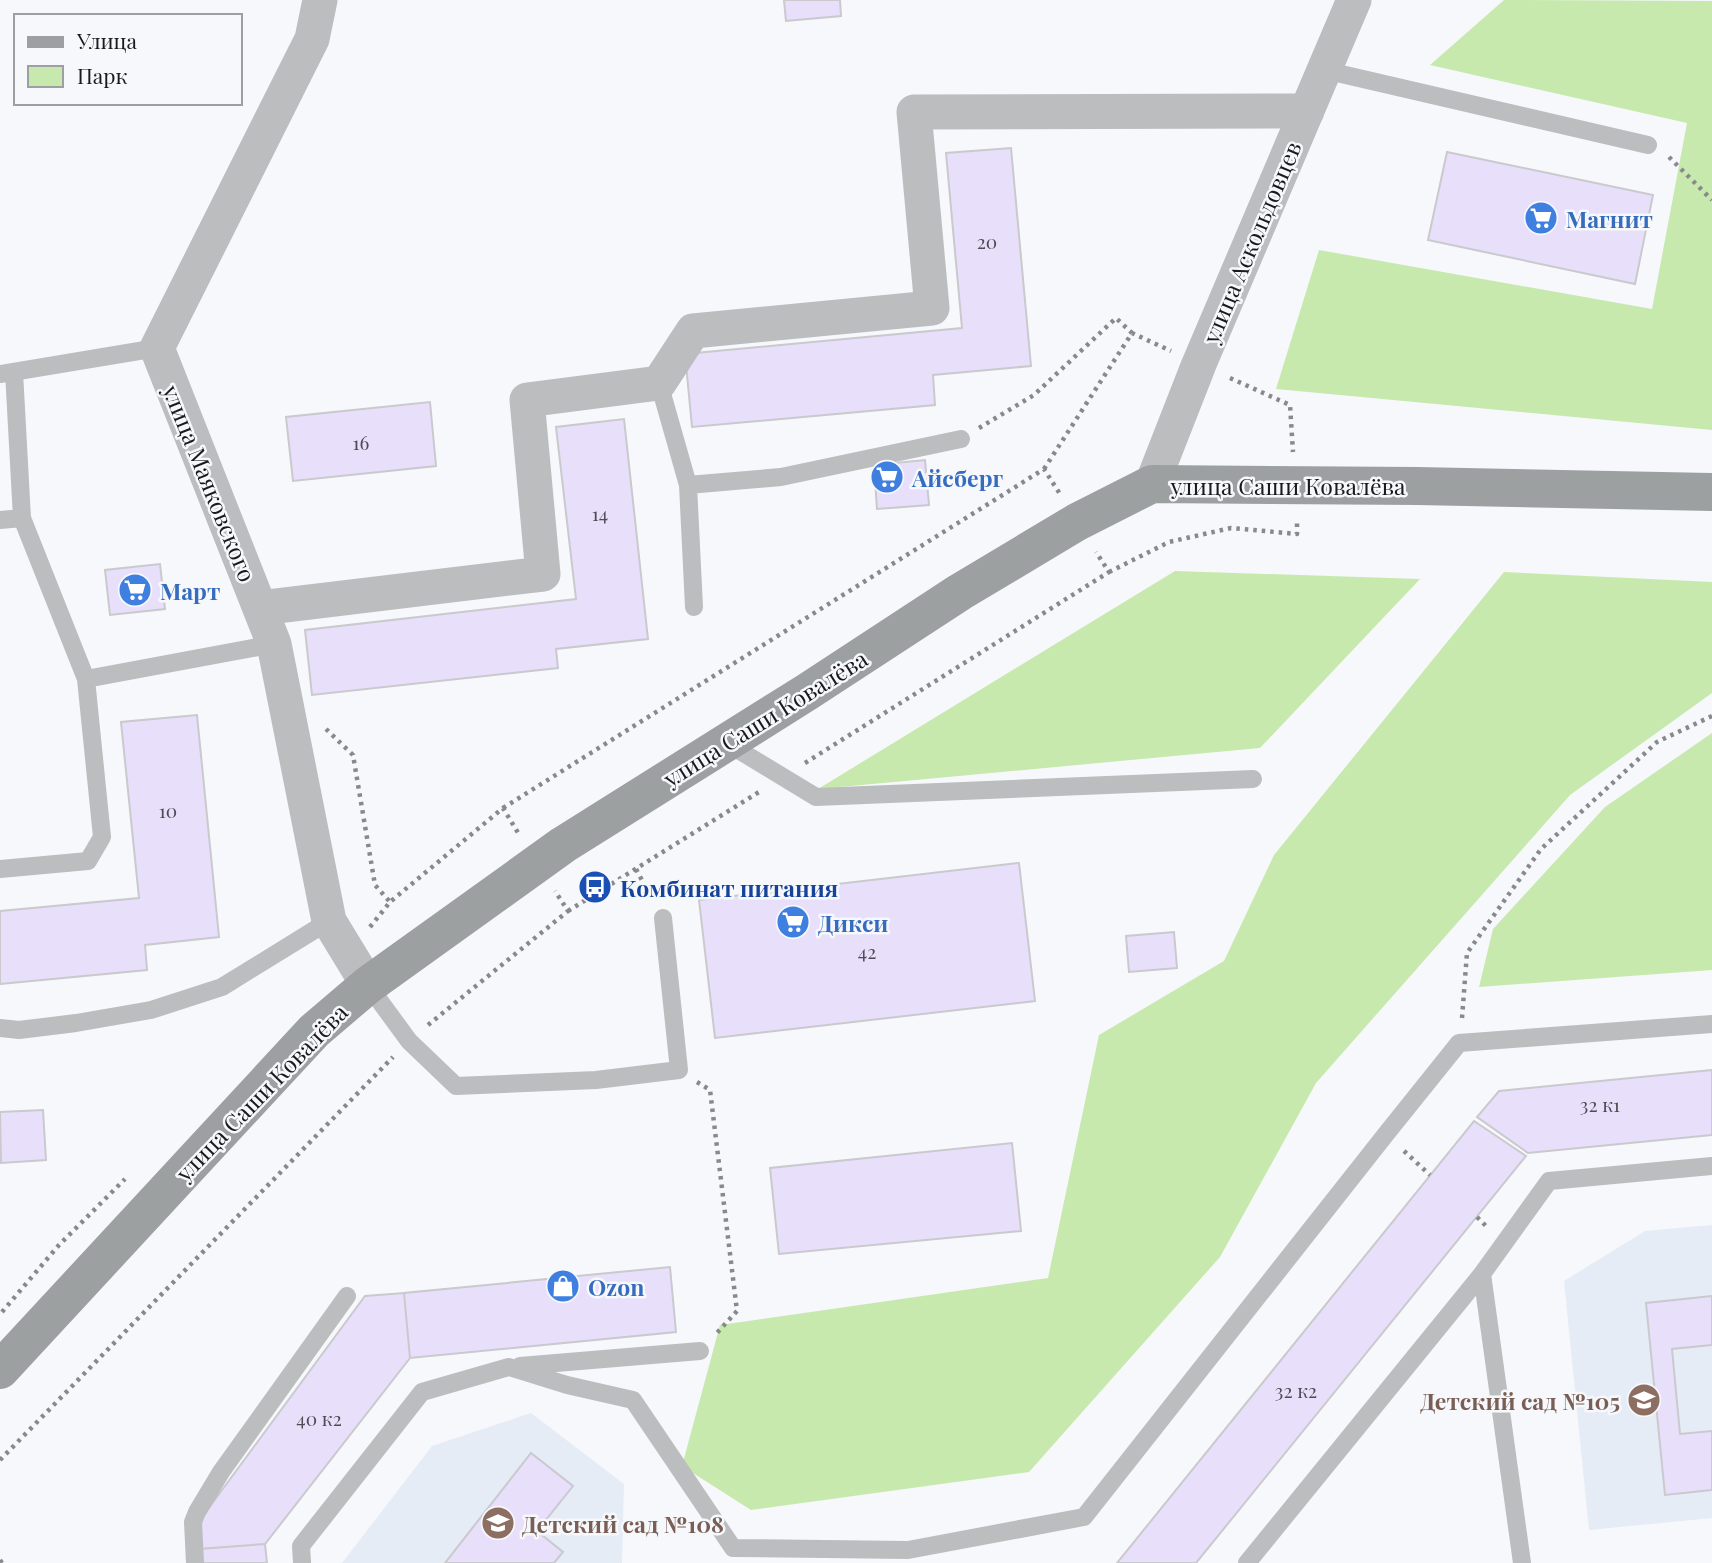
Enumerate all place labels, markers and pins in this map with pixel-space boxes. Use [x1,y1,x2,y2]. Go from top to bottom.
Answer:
supermarket icon: Магнит [1522,199,1560,237]
place label: Магнит [1566,203,1653,234]
supermarket icon: Айсберг [868,458,906,496]
place label: Айсберг [911,462,1003,493]
supermarket icon: Март [116,571,154,609]
place label: Март [160,575,220,606]
bus stop icon: Комбинат питания [576,868,614,906]
place label: Комбинат питания [620,872,838,903]
supermarket icon: Дикси [774,903,812,941]
place label: Дикси [818,907,888,938]
shop icon: Ozon [544,1267,582,1305]
place label: Ozon [588,1271,644,1302]
school or university icon: Детский сад №105 [1625,1381,1663,1419]
place label: Детский сад №105 [1420,1385,1620,1416]
school or university icon: Детский сад №108 [479,1504,517,1542]
place label: Детский сад №108 [522,1508,724,1539]

